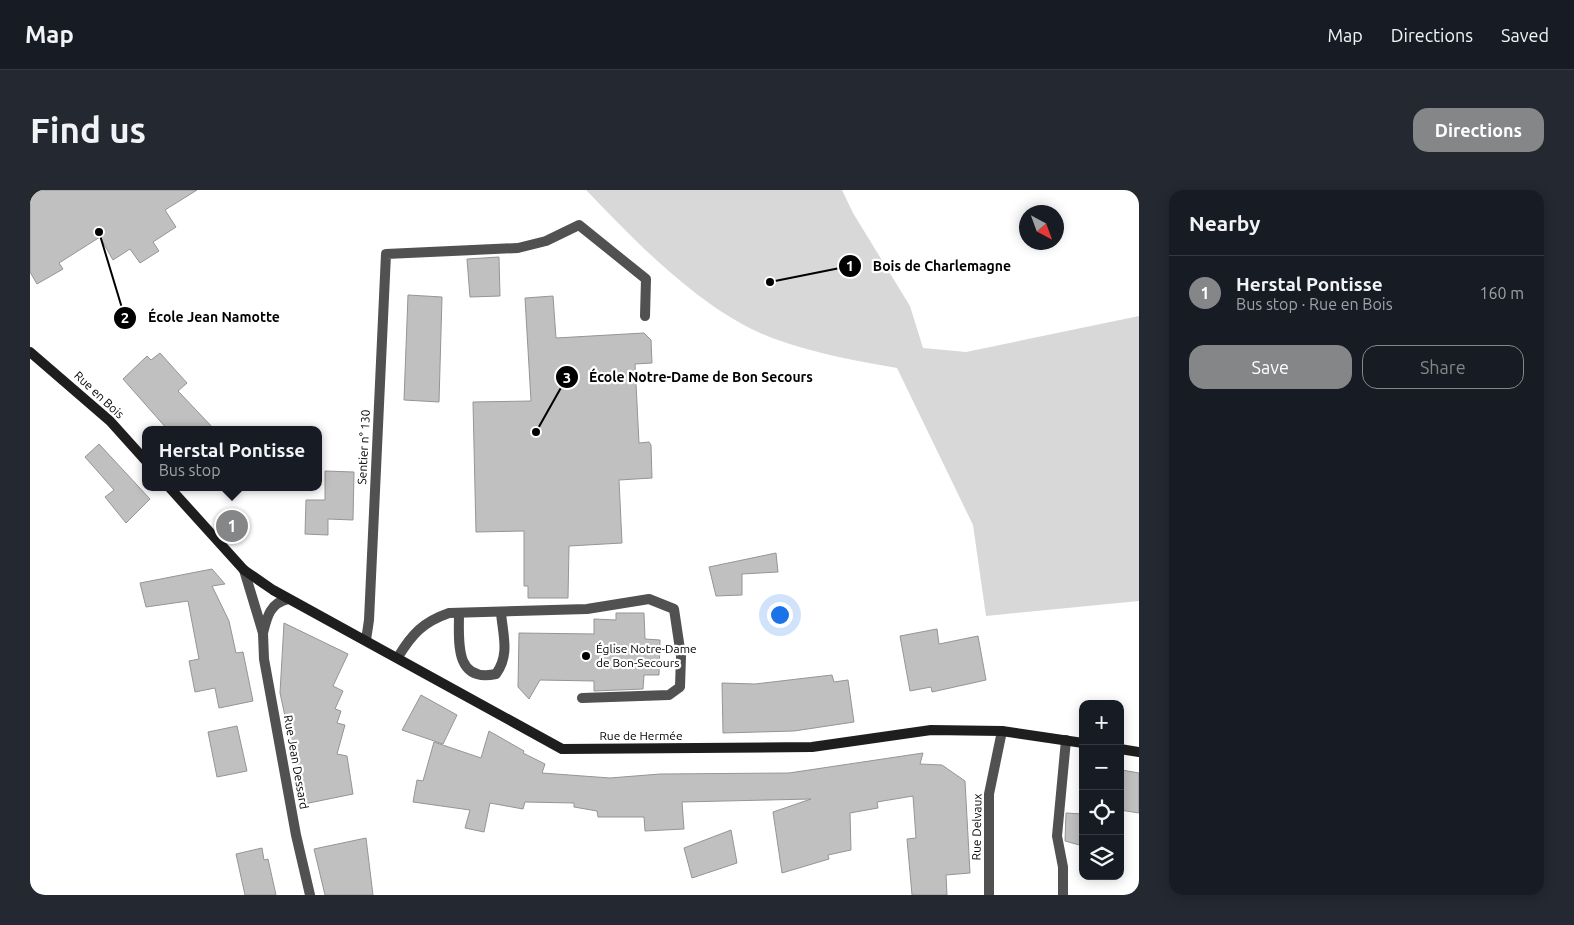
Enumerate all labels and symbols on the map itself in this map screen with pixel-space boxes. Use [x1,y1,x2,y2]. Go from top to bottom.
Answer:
north arrow [1019,205,1064,250]
callout: Bois de Charlemagne [838,251,1021,280]
text: 1 [846,257,854,274]
text: Bois de Charlemagne [873,258,1011,274]
callout: École Jean Namotte [113,303,289,332]
text: École Jean Namotte [148,308,280,325]
text: 2 [121,309,129,326]
callout: École Notre-Dame de Bon Secours [554,363,823,392]
street label: Rue en Bois [72,368,127,421]
text: École Notre-Dame de Bon Secours [589,368,813,385]
text: 3 [563,369,571,386]
street label: Sentier n° 130 [355,409,372,485]
pin: 1 [216,507,248,545]
your location [767,602,793,628]
place label: Église Notre-Dame de Bon-Secours [596,642,697,669]
marker: Église Notre-Dame de Bon-Secours [580,650,592,662]
street label: Rue Jean Dessard [282,714,311,810]
street label: Rue de Hermée [599,729,683,742]
street label: Rue Delvaux [969,793,984,861]

